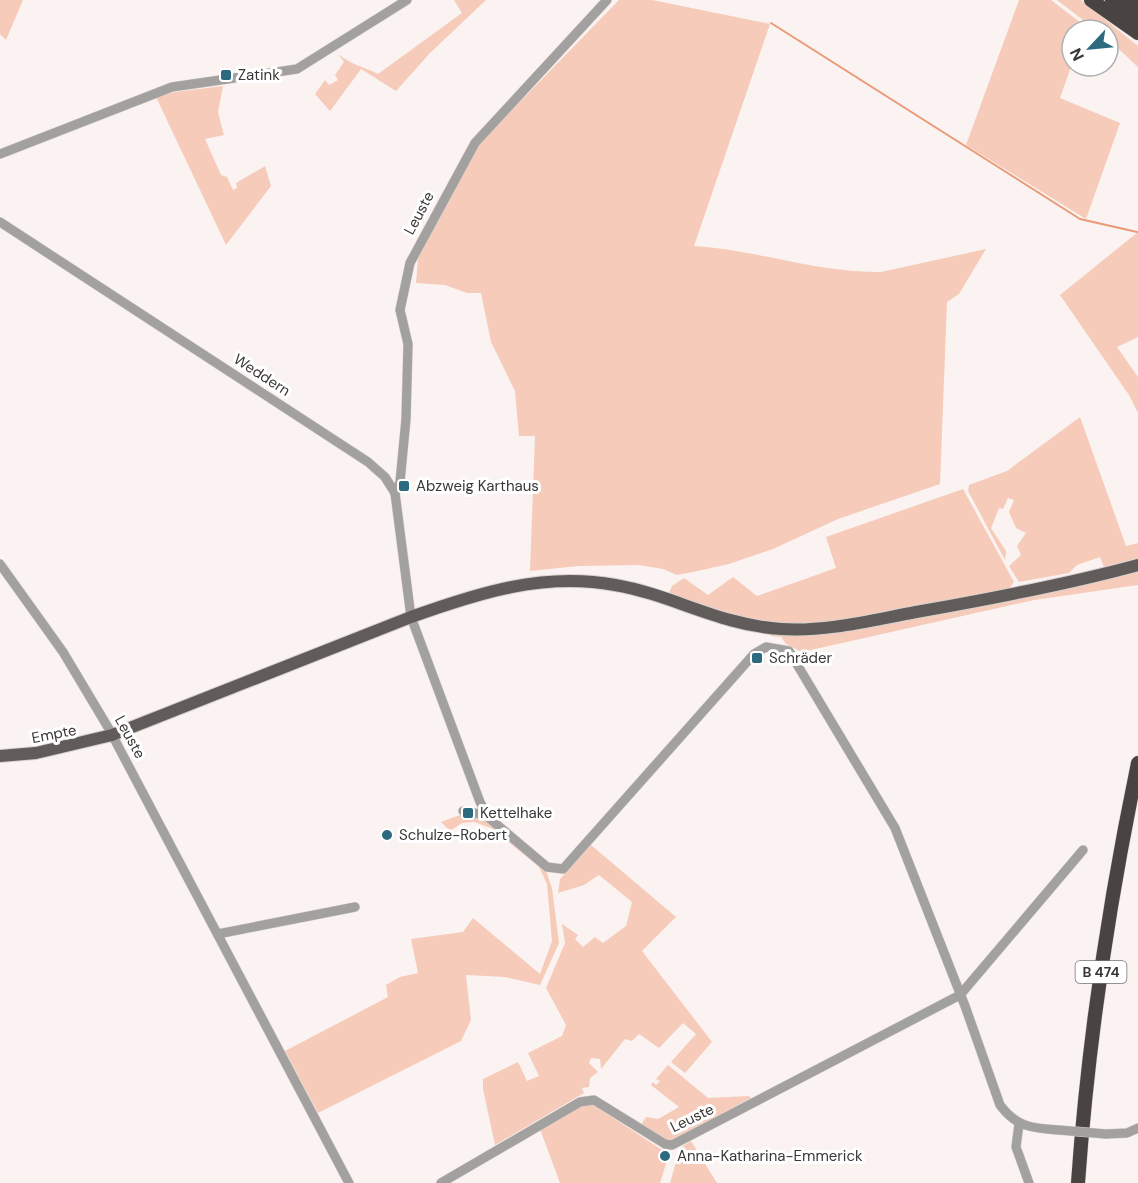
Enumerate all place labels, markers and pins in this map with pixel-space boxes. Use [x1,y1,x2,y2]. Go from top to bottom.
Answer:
place label: Zatink [238,65,280,85]
marker: Zatink [219,68,233,82]
place label: Abzweig Karthaus [416,476,539,496]
marker: Abzweig Karthaus [397,479,411,493]
place label: Schräder [769,648,833,668]
marker: Schräder [750,651,764,665]
place label: Kettelhake [480,803,552,823]
marker: Kettelhake [461,806,475,820]
place label: Schulze-Robert [399,825,507,845]
marker: Schulze-Robert [380,828,394,842]
place label: Anna-Katharina-Emmerick [677,1146,863,1166]
marker: Anna-Katharina-Emmerick [658,1149,672,1163]

